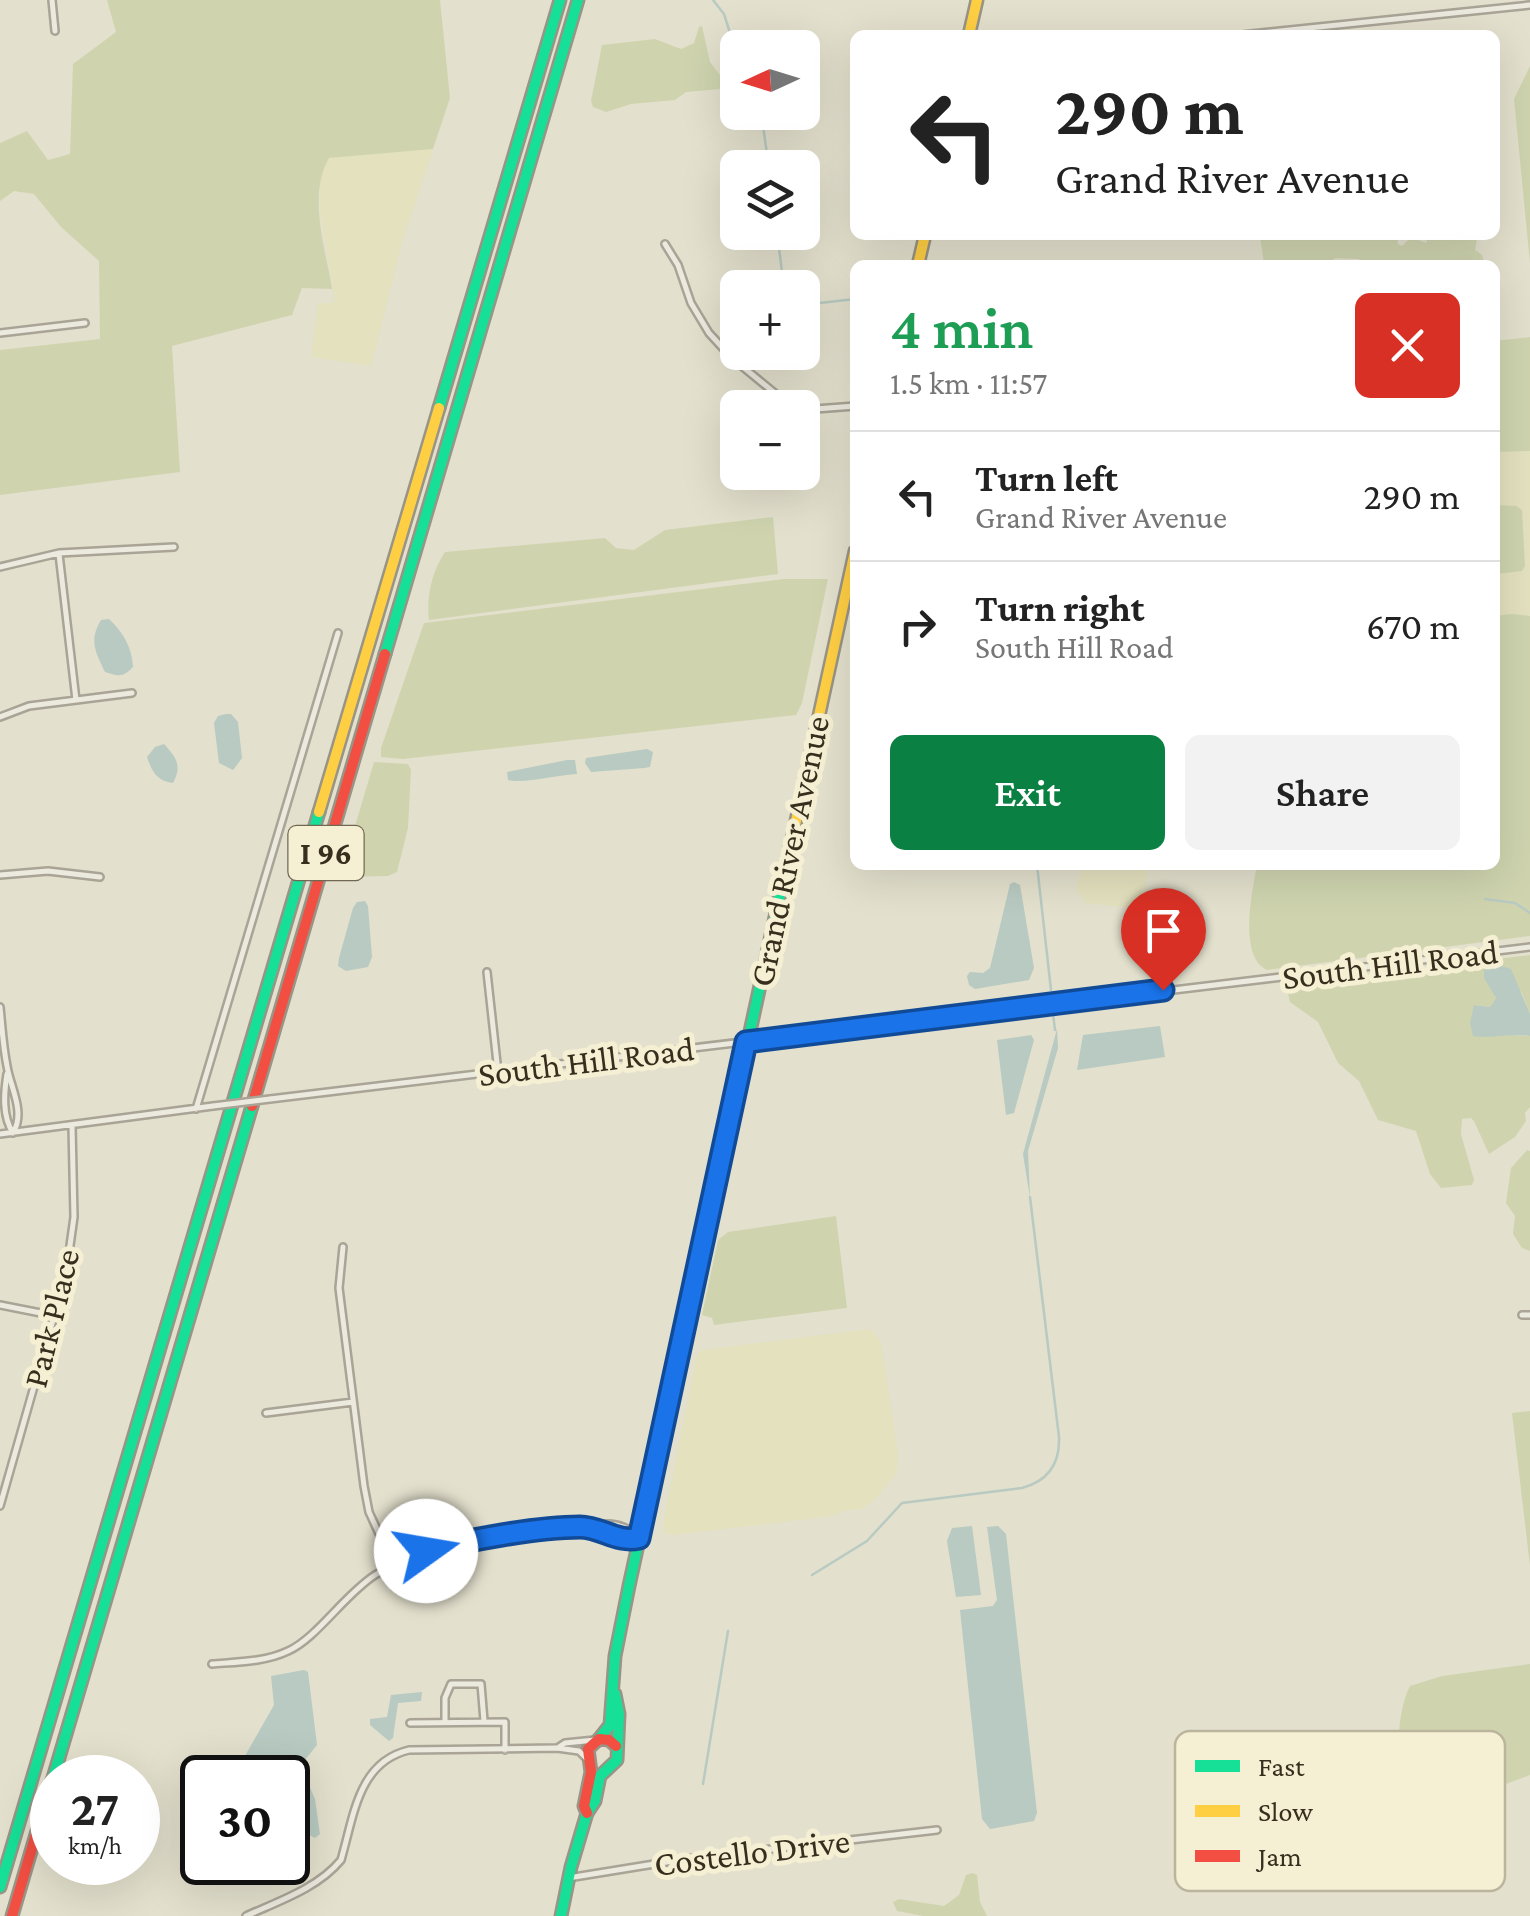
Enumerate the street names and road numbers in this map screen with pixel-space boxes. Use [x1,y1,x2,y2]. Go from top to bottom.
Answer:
street label: Grand River Avenue [742,712,837,990]
road number: I 96 [288,826,364,880]
street label: South Hill Road [1280,932,1500,997]
street label: South Hill Road [476,1029,696,1094]
street label: Park Place [15,1245,88,1391]
street label: Costello Drive [652,1821,852,1884]

